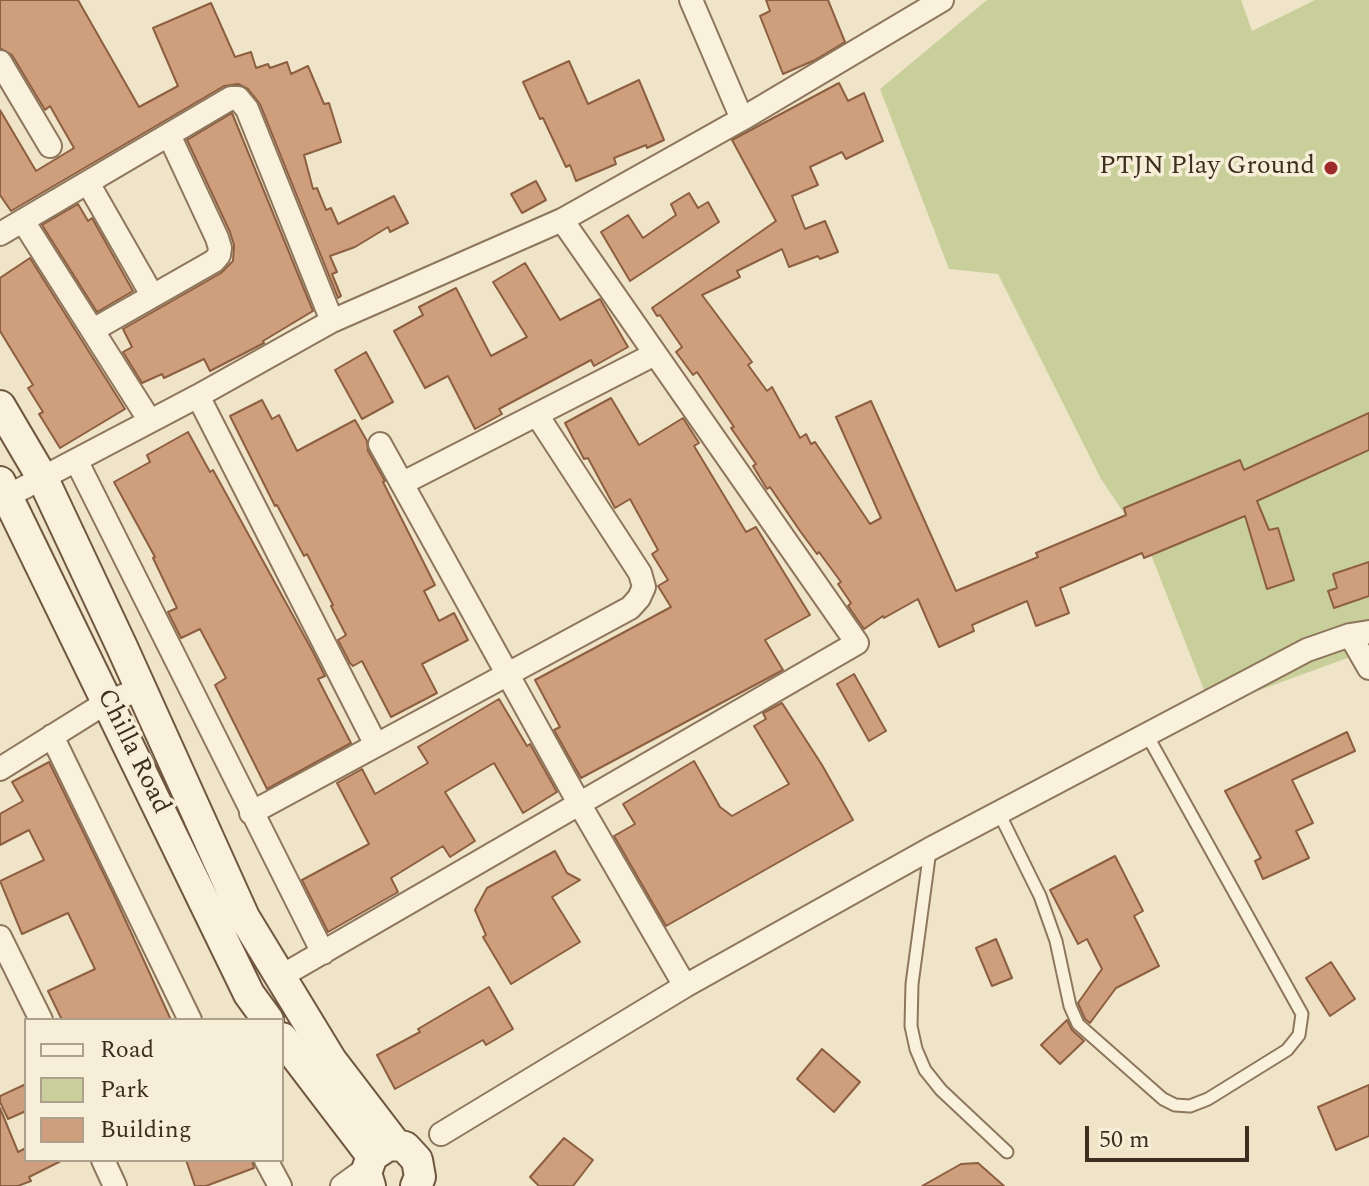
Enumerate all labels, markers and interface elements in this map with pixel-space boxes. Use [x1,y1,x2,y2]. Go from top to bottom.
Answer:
place label: PTJN Play Ground [1099,152,1315,184]
marker: PTJN Play Ground [1322,159,1340,177]
street label: Chilla Road [88,684,176,820]
legend [24,1018,284,1162]
text: Road [100,1032,154,1068]
text: Park [100,1072,150,1108]
scale bar [1089,1110,1253,1160]
text: Building [100,1112,192,1148]
text: 50 m [1099,1122,1150,1158]

